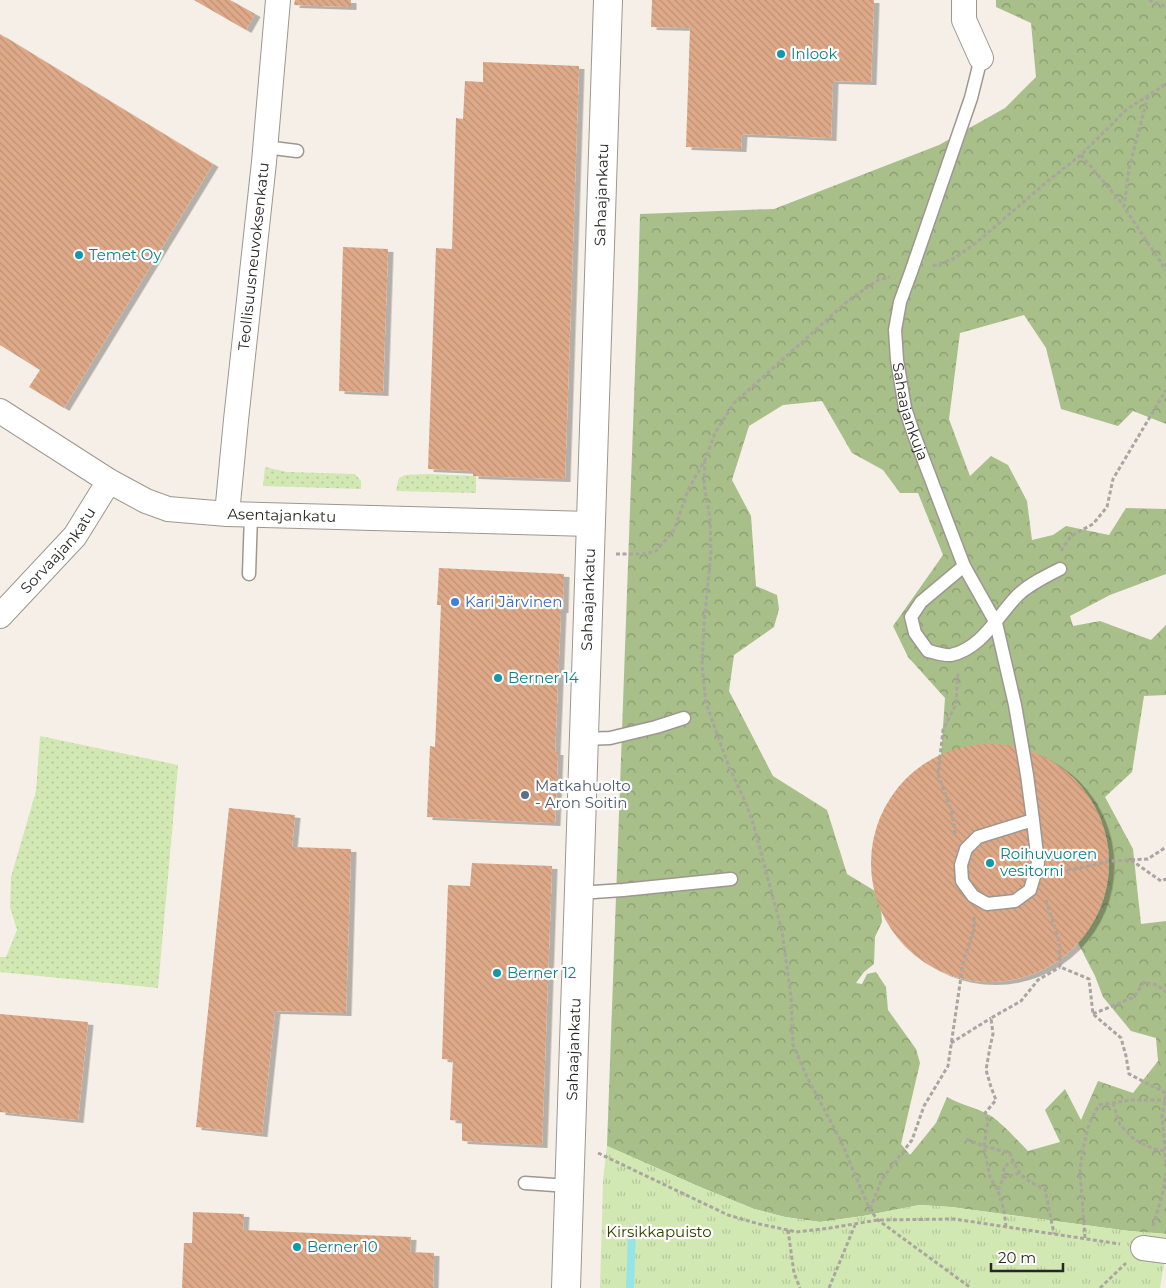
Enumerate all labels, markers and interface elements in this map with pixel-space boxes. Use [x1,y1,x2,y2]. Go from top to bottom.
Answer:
place label: Inlook [791,44,838,63]
marker: Inlook [775,48,787,60]
street label: Sahaajankatu [590,143,612,246]
street label: Teollisuusneuvoksenkatu [234,161,273,351]
place label: Temet Oy [89,245,162,264]
marker: Temet Oy [73,249,85,261]
street label: Sahaajankuja [889,361,933,463]
street label: Sorvaajankatu [16,503,100,597]
street label: Asentajankatu [227,504,336,526]
street label: Sahaajankatu [577,548,599,651]
place label: Kari Järvinen [465,592,562,611]
marker: Kari Järvinen [449,596,461,608]
place label: Berner 14 [508,668,579,687]
marker: Berner 14 [492,672,504,684]
place label: Matkahuolto - Aron Soitin [535,776,631,812]
marker: Matkahuolto - Aron Soitin [519,789,531,801]
place label: Roihuvuoren vesitorni [1000,844,1097,880]
marker: Roihuvuoren vesitorni [984,857,996,869]
place label: Berner 12 [507,963,576,982]
marker: Berner 12 [491,967,503,979]
street label: Sahaajankatu [562,997,584,1101]
park label: Kirsikkapuisto [606,1222,712,1241]
place label: Berner 10 [307,1237,378,1256]
scale bar [991,1240,1064,1272]
marker: Berner 10 [291,1241,303,1253]
text: 20 m [998,1248,1036,1267]

